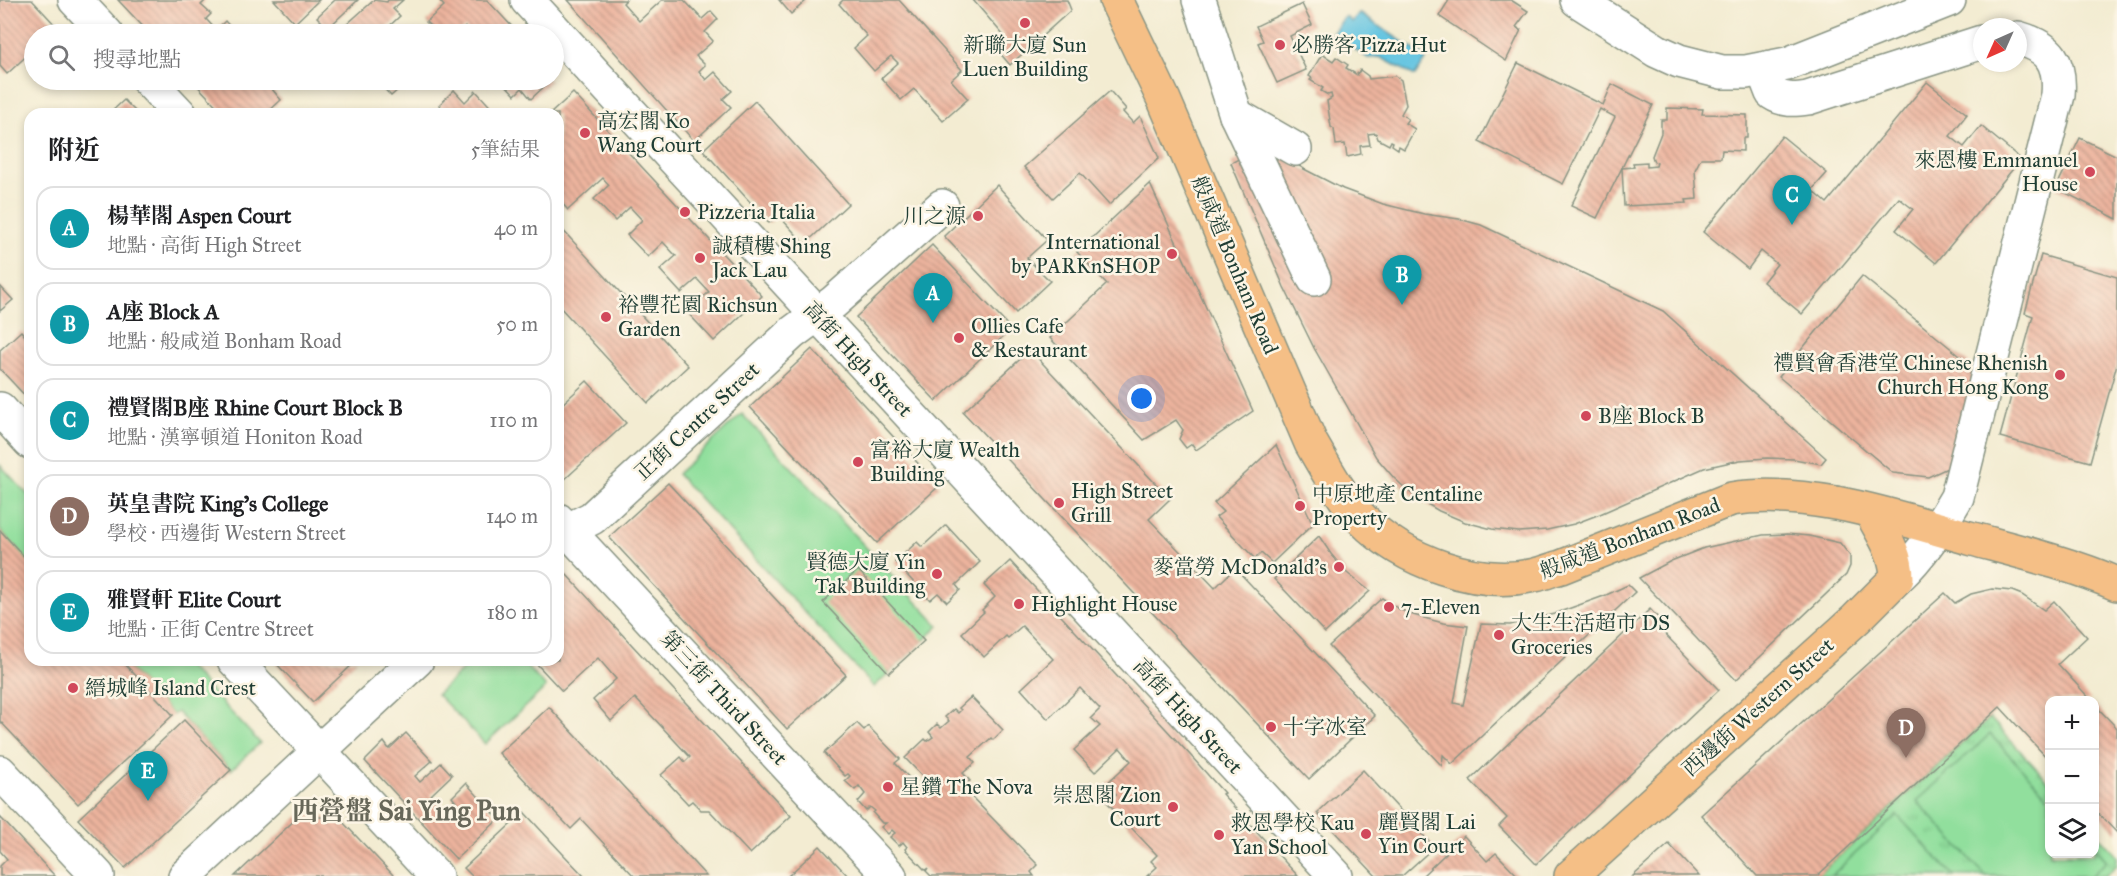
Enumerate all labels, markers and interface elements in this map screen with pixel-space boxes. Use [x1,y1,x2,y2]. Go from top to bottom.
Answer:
marker: 新聯大廈 Sun Luen Building [1018,16,1032,30]
north arrow [1973,18,2027,72]
search box [24,24,564,90]
place label: 新聯大廈 Sun Luen Building [962,32,1088,82]
place label: 必勝客 Pizza Hut [1292,32,1447,58]
marker: 必勝客 Pizza Hut [1273,38,1287,52]
icon: search [45,41,78,74]
text: 搜尋地點 [93,46,181,73]
place label: 高宏閣 Ko Wang Court [597,108,703,158]
marker: 高宏閣 Ko Wang Court [578,126,592,140]
text: 附近 [48,134,100,166]
text: 5筆結果 [471,137,540,161]
place label: 來恩樓 Emmanuel House [1914,147,2078,197]
marker: 來恩樓 Emmanuel House [2083,165,2097,179]
street label: 般咸道 Bonham Road [1186,172,1284,358]
pin: C [1772,176,1812,225]
place label: Pizzeria Italia [697,199,815,225]
text: 楊華閣 Aspen Court [107,202,291,229]
place label: 川之源 [903,203,966,229]
marker: Pizzeria Italia [678,205,692,219]
marker: 川之源 [971,209,985,223]
text: A [63,216,76,240]
text: 40 m [494,216,538,240]
place label: International by PARKnSHOP [1011,229,1160,279]
text: 地點 · 高街 High Street [107,233,302,257]
place label: 誠積樓 Shing Jack Lau [710,233,830,283]
marker: International by PARKnSHOP [1165,247,1179,261]
marker: 誠積樓 Shing Jack Lau [693,251,707,265]
pin: B [1382,256,1422,305]
pin: A [914,274,952,323]
place label: 裕豐花園 Richsun Garden [618,292,778,342]
street label: 高街 High Street [798,296,919,423]
text: A座 Block A [107,298,219,325]
marker: 裕豐花園 Richsun Garden [599,310,613,324]
text: B [63,312,76,336]
text: 50 m [496,312,538,336]
place label: Ollies Cafe & Restaurant [971,313,1088,363]
text: 地點 · 般咸道 Bonham Road [107,329,342,353]
marker: Ollies Cafe & Restaurant [952,331,966,345]
place label: 禮賢會香港堂 Chinese Rhenish Church Hong Kong [1773,350,2048,400]
street label: 正街 Centre Street [629,356,765,486]
marker: 禮賢會香港堂 Chinese Rhenish Church Hong Kong [2053,368,2067,382]
your location [1127,384,1156,413]
text: 禮賢閣B座 Rhine Court Block B [107,394,403,421]
place label: B座 Block B [1598,403,1705,429]
text: C [63,408,76,432]
text: 110 m [490,408,538,432]
marker: B座 Block B [1579,409,1593,423]
text: 地點 · 漢寧頓道 Honiton Road [107,425,363,449]
place label: 富裕大廈 Wealth Building [870,437,1020,487]
marker: 富裕大廈 Wealth Building [851,455,865,469]
place label: High Street Grill [1071,478,1174,528]
place label: 中原地產 Centaline Property [1312,481,1483,531]
text: 英皇書院 King's College [107,490,328,517]
street label: 般咸道 Bonham Road [1536,491,1724,584]
marker: High Street Grill [1052,496,1066,510]
marker: 中原地產 Centaline Property [1293,499,1307,513]
text: D [62,504,77,528]
text: 140 m [486,504,538,528]
text: 學校 · 西邊街 Western Street [107,521,346,545]
place label: 賢德大廈 Yin Tak Building [806,549,925,599]
place label: 麥當勞 McDonald's [1153,554,1327,580]
marker: 麥當勞 McDonald's [1332,560,1346,574]
marker: 賢德大廈 Yin Tak Building [930,567,944,581]
text: 雅賢軒 Elite Court [107,586,281,613]
place label: Highlight House [1031,591,1178,617]
place label: 7-Eleven [1401,594,1480,620]
marker: Highlight House [1012,597,1026,611]
text: E [62,600,77,624]
text: 180 m [487,600,538,624]
marker: 7-Eleven [1382,600,1396,614]
place label: 大生生活超市 DS Groceries [1511,610,1670,660]
text: 地點 · 正街 Centre Street [107,617,314,641]
street label: 第三街 Third Street [655,625,793,771]
marker: 大生生活超市 DS Groceries [1492,628,1506,642]
street label: 西邊街 Western Street [1677,632,1840,782]
street label: 高街 High Street [1128,653,1249,780]
place label: 縉城峰 Island Crest [85,675,256,701]
marker: 縉城峰 Island Crest [66,681,80,695]
map controls [2045,696,2099,858]
button: + [2045,696,2099,750]
pin: D [1886,708,1926,758]
place label: 十字冰室 [1283,714,1367,740]
marker: 十字冰室 [1264,720,1278,734]
button: − [2045,750,2099,804]
pin: E [128,752,168,801]
place label: 星鑽 The Nova [900,774,1033,800]
marker: 星鑽 The Nova [881,780,895,794]
place label: 崇恩閣 Zion Court [1053,782,1162,832]
district label: 西營盤 Sai Ying Pun [291,794,521,828]
marker: 崇恩閣 Zion Court [1166,800,1180,814]
button: layers [2045,804,2099,858]
place label: 麗賢閣 Lai Yin Court [1378,809,1476,859]
place label: 救恩學校 Kau Yan School [1231,810,1354,860]
marker: 麗賢閣 Lai Yin Court [1359,827,1373,841]
marker: 救恩學校 Kau Yan School [1212,828,1226,842]

